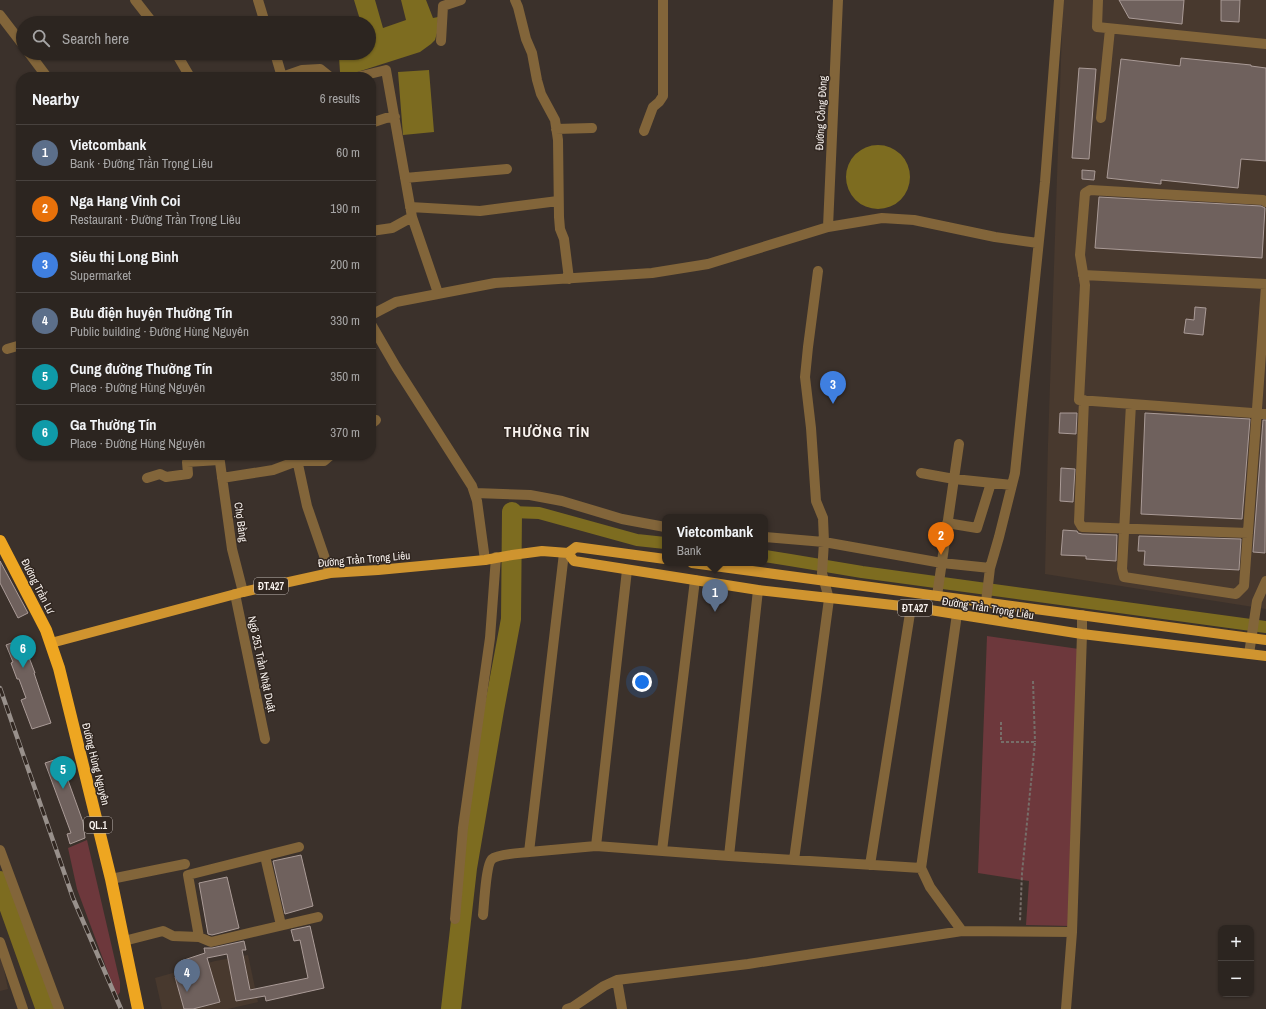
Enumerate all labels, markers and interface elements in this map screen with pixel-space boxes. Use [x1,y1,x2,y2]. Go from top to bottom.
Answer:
search box [16,16,376,60]
icon: search [30,27,52,49]
text: Search here [62,28,129,49]
street label: Đường Cổng Đông [812,75,830,151]
text: Nearby [32,87,79,110]
text: 6 results [320,90,360,107]
text: Vietcombank [70,134,146,155]
text: 1 [42,144,48,161]
text: 60 m [336,144,360,161]
text: Bank · Đường Trần Trọng Liêu [70,155,213,172]
text: Nga Hang Vinh Coi [70,190,181,211]
text: 2 [42,200,48,217]
text: 190 m [330,200,360,217]
text: Restaurant · Đường Trần Trọng Liêu [70,211,241,228]
text: Siêu thị Long Bình [70,246,179,267]
text: 3 [42,256,48,273]
text: 200 m [330,256,360,273]
text: Supermarket [70,267,131,284]
text: Bưu điện huyện Thường Tín [70,302,232,323]
text: 4 [42,312,48,329]
text: 330 m [330,312,360,329]
text: Public building · Đường Hùng Nguyên [70,323,249,340]
text: Cung đường Thường Tín [70,358,213,379]
text: 5 [42,368,48,385]
text: 350 m [330,368,360,385]
pin: 3 [820,371,846,404]
text: Place · Đường Hùng Nguyên [70,379,205,396]
text: Ga Thường Tín [70,414,157,435]
district label: THƯỜNG TÍN [504,421,590,442]
text: 6 [42,424,48,441]
text: 370 m [330,424,360,441]
text: Place · Đường Hùng Nguyên [70,435,205,452]
street label: Chợ Bằng [231,501,251,543]
popup [662,514,768,566]
text: Vietcombank [677,521,753,542]
pin: 2 [928,522,954,555]
text: Bank [677,542,701,559]
street label: Đường Trần Trọng Liêu [317,548,411,570]
street label: Đường Trần Lư [18,556,58,617]
road number: ĐT.427 [254,578,288,594]
pin: 1 [702,579,728,612]
street label: Đường Trần Trọng Liêu [941,594,1035,622]
road number: ĐT.427 [898,600,932,616]
street label: Ngõ 251 Trần Nhật Duật [245,615,279,714]
pin: 6 [10,635,36,668]
your location [632,672,652,692]
street label: Đường Hùng Nguyên [79,721,113,807]
pin: 5 [50,756,76,789]
road number: QL.1 [84,817,112,833]
map controls [1218,925,1254,997]
button: + [1218,925,1254,961]
pin: 4 [174,959,200,992]
button: − [1218,961,1254,997]

